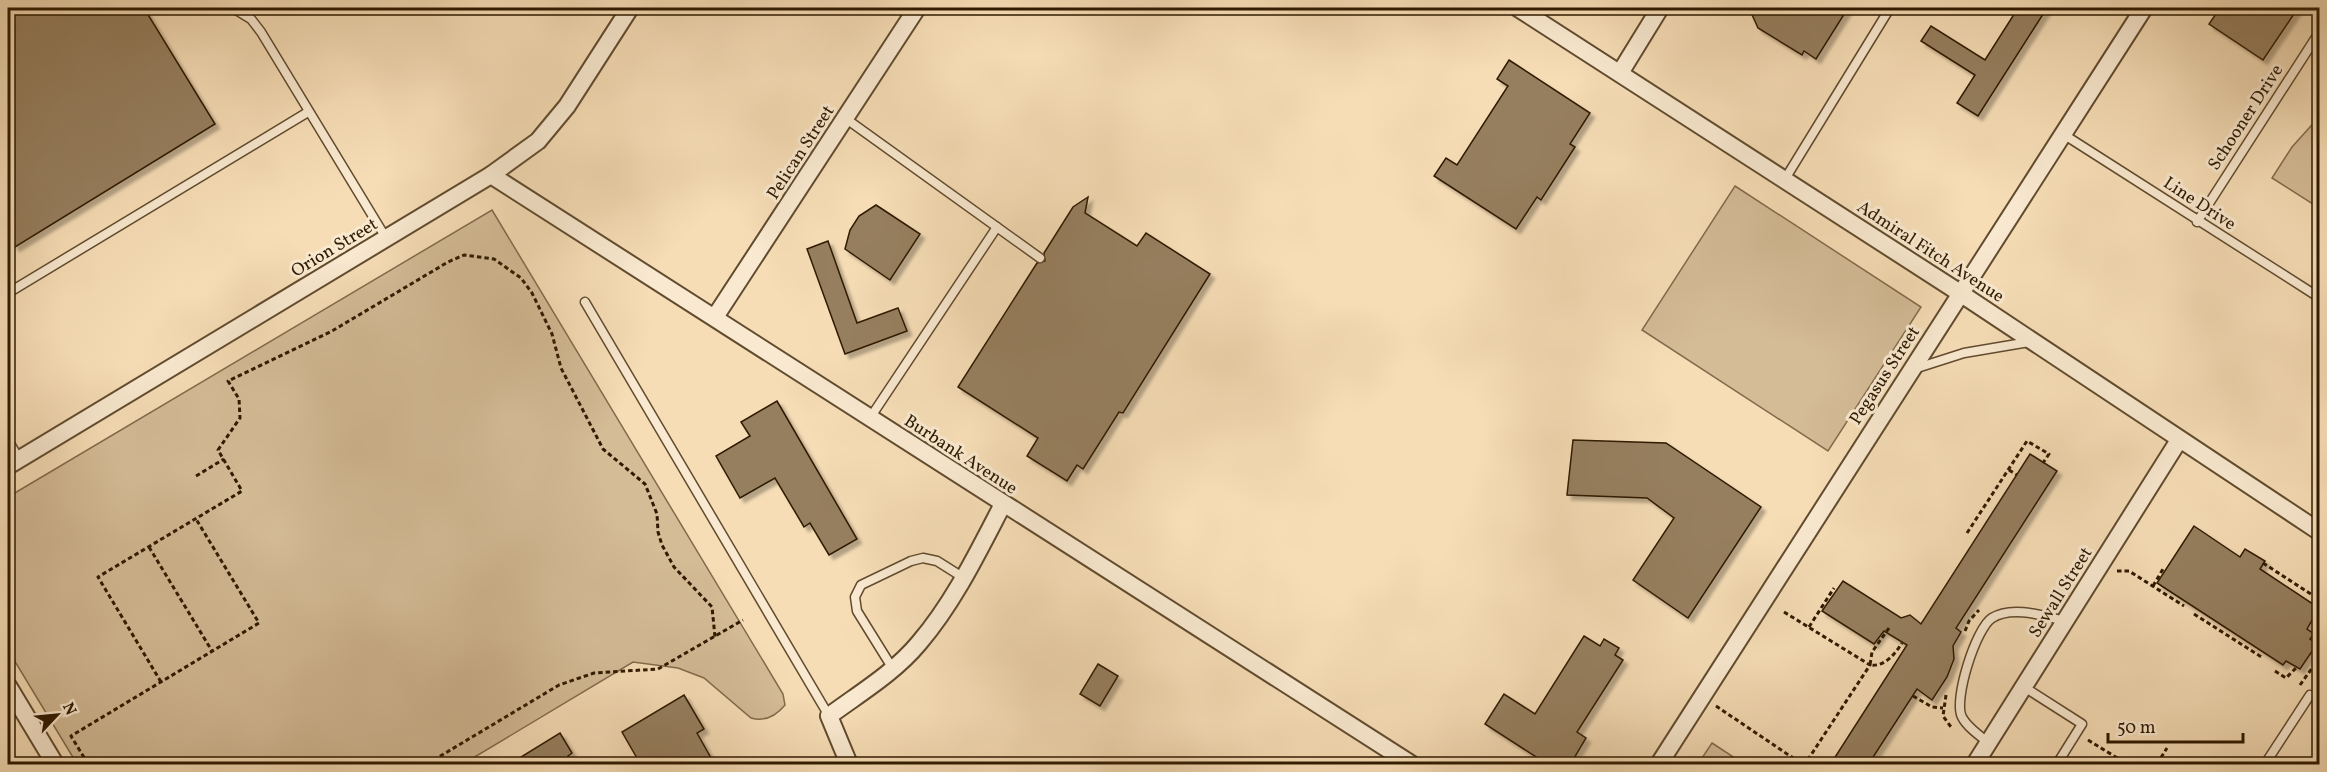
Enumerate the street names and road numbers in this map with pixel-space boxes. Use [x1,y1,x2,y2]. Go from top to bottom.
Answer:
street label: Schooner Drive [2203,60,2290,176]
street label: Pelican Street [761,101,841,205]
street label: Line Drive [2158,171,2241,237]
street label: Admiral Fitch Avenue [1852,195,2009,309]
street label: Orion Street [287,213,383,284]
street label: Pegasus Street [1844,322,1927,430]
street label: Burbank Avenue [899,409,1022,501]
street label: Sewall Street [2023,543,2099,643]

